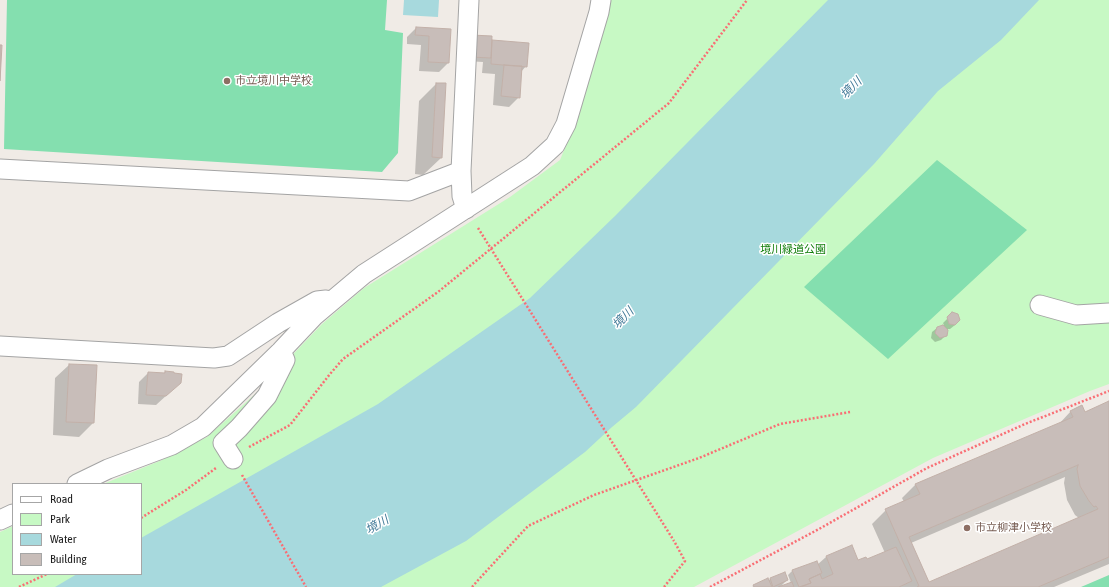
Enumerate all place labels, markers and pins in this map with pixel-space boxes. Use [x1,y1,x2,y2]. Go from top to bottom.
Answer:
place label: 市立境川中学校 [235,74,312,88]
marker: 市立境川中学校 [222,76,232,86]
place label: 市立柳津小学校 [975,521,1052,535]
marker: 市立柳津小学校 [962,523,972,533]

